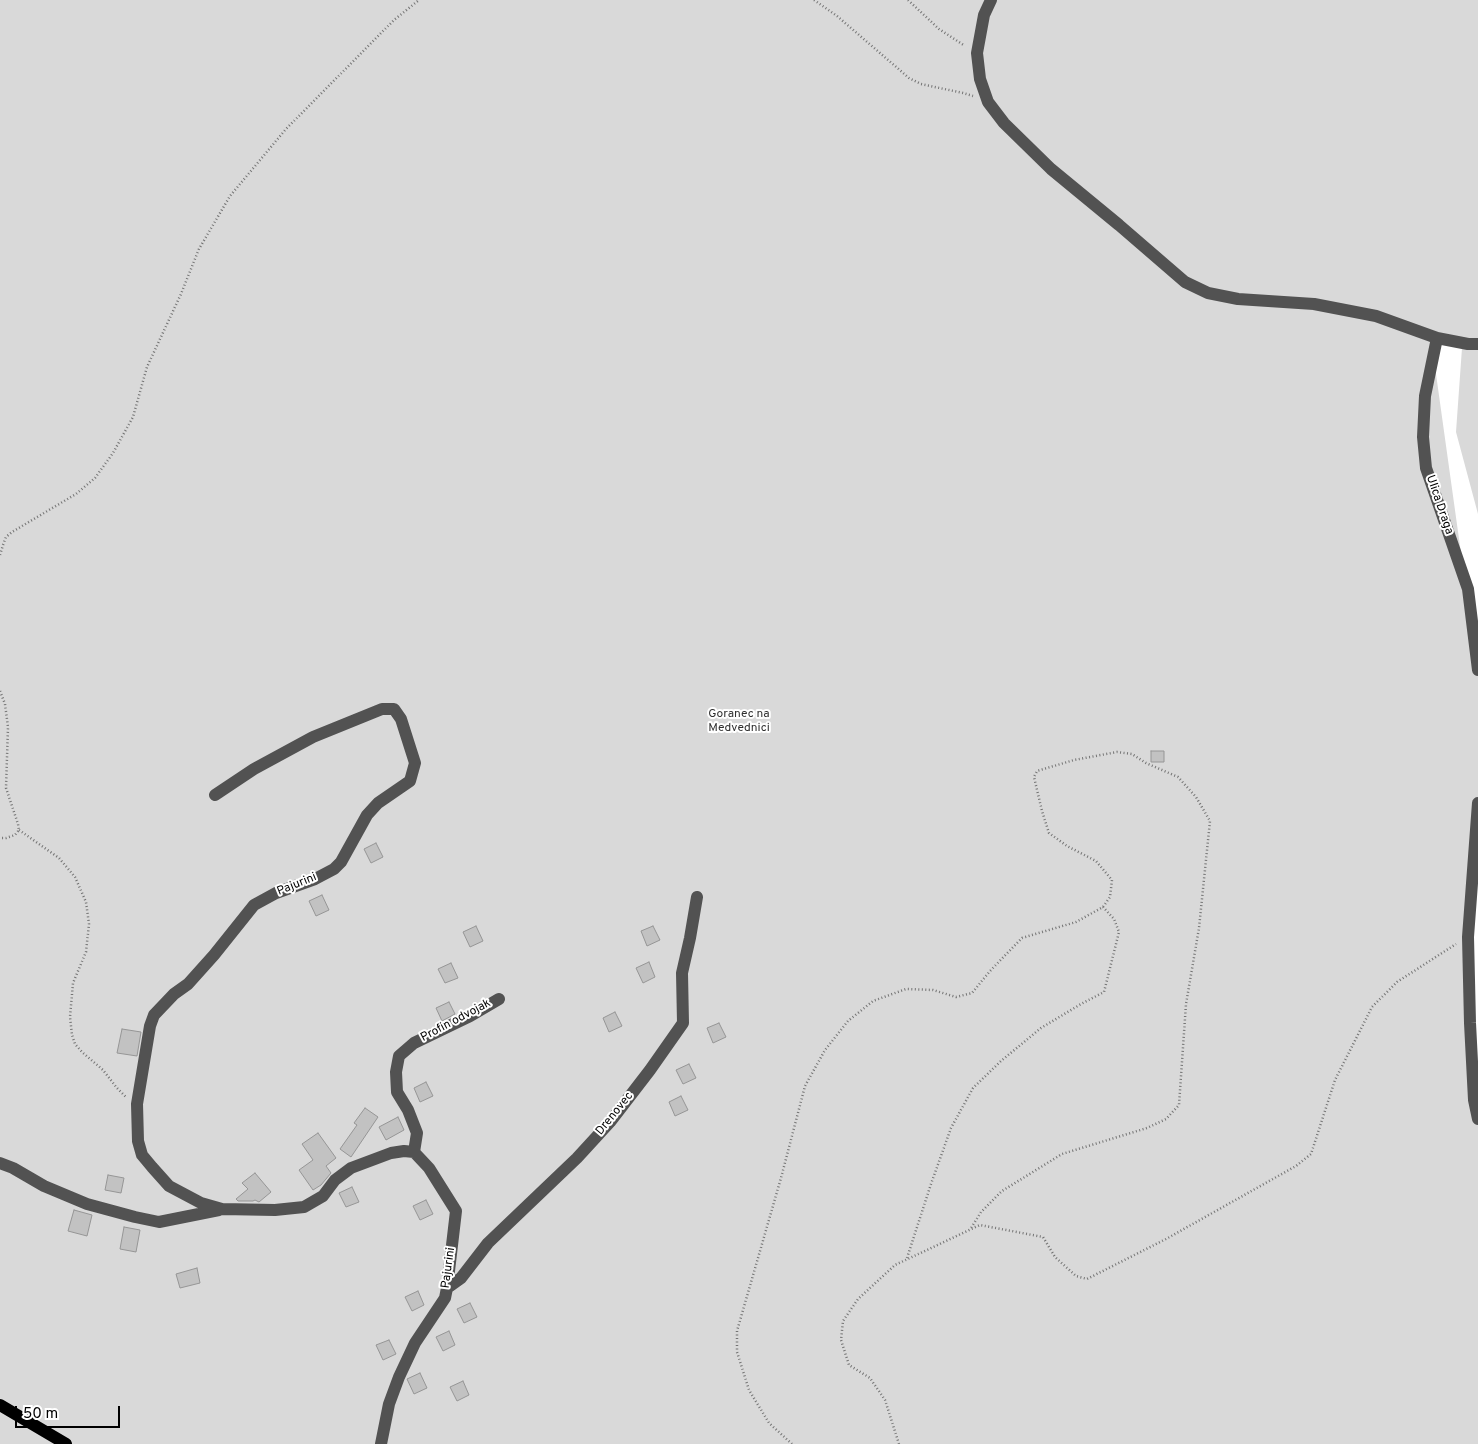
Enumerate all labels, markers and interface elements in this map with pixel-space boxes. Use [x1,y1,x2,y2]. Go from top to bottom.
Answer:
street label: Ulica Draga [1422,473,1456,537]
park label: Goranec na Medvednici [708,708,770,736]
street label: Pajurini [275,871,319,899]
street label: Profin odvojak [419,997,493,1045]
street label: Drenovec [593,1089,637,1139]
street label: Pajurini [439,1247,459,1289]
scale bar [18,1396,122,1428]
text: 50 m [23,1405,58,1424]

